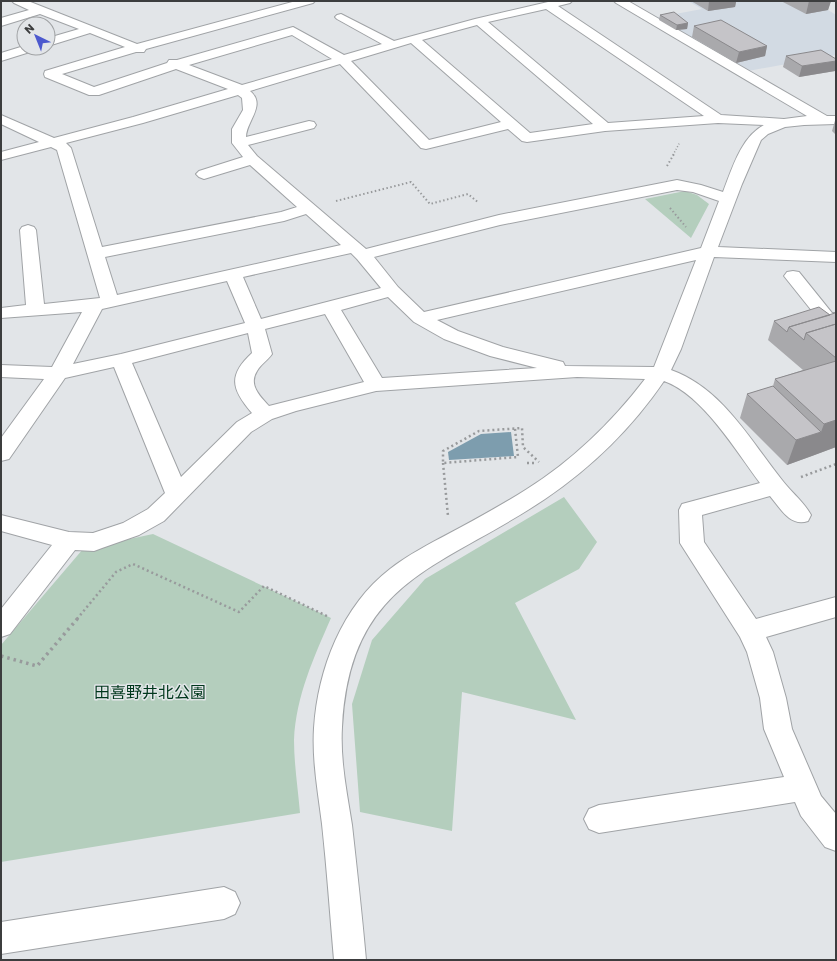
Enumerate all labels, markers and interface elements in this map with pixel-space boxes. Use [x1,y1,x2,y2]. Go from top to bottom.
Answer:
north arrow [16,16,56,56]
text: N [21,20,38,37]
park label: 田喜野井北公園 [94,681,206,704]

